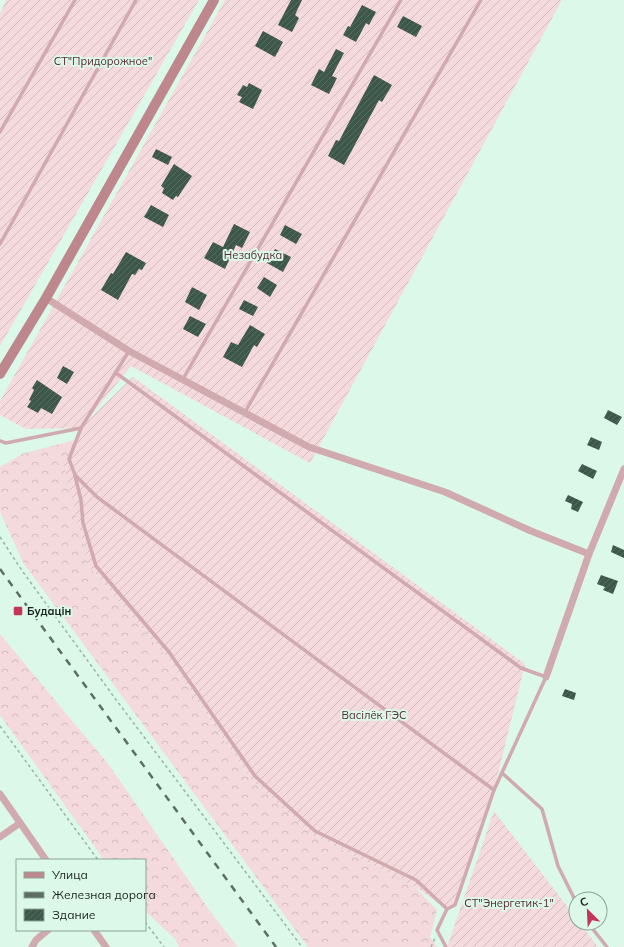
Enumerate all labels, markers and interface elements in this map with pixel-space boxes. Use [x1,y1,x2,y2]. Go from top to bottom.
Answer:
park label: СТ"Придорожное" [54,54,152,68]
park label: Незабудка [224,248,282,262]
place label: Будацін [27,604,71,618]
marker: Будацін [12,605,24,617]
park label: Васілёк ГЭС [341,708,407,722]
legend [16,859,146,931]
text: Улица [51,867,88,882]
text: Железная дорога [52,887,156,902]
north arrow [568,891,608,931]
text: С [578,894,591,910]
park label: СТ"Энергетик-1" [464,896,554,910]
text: Здание [52,907,96,922]

